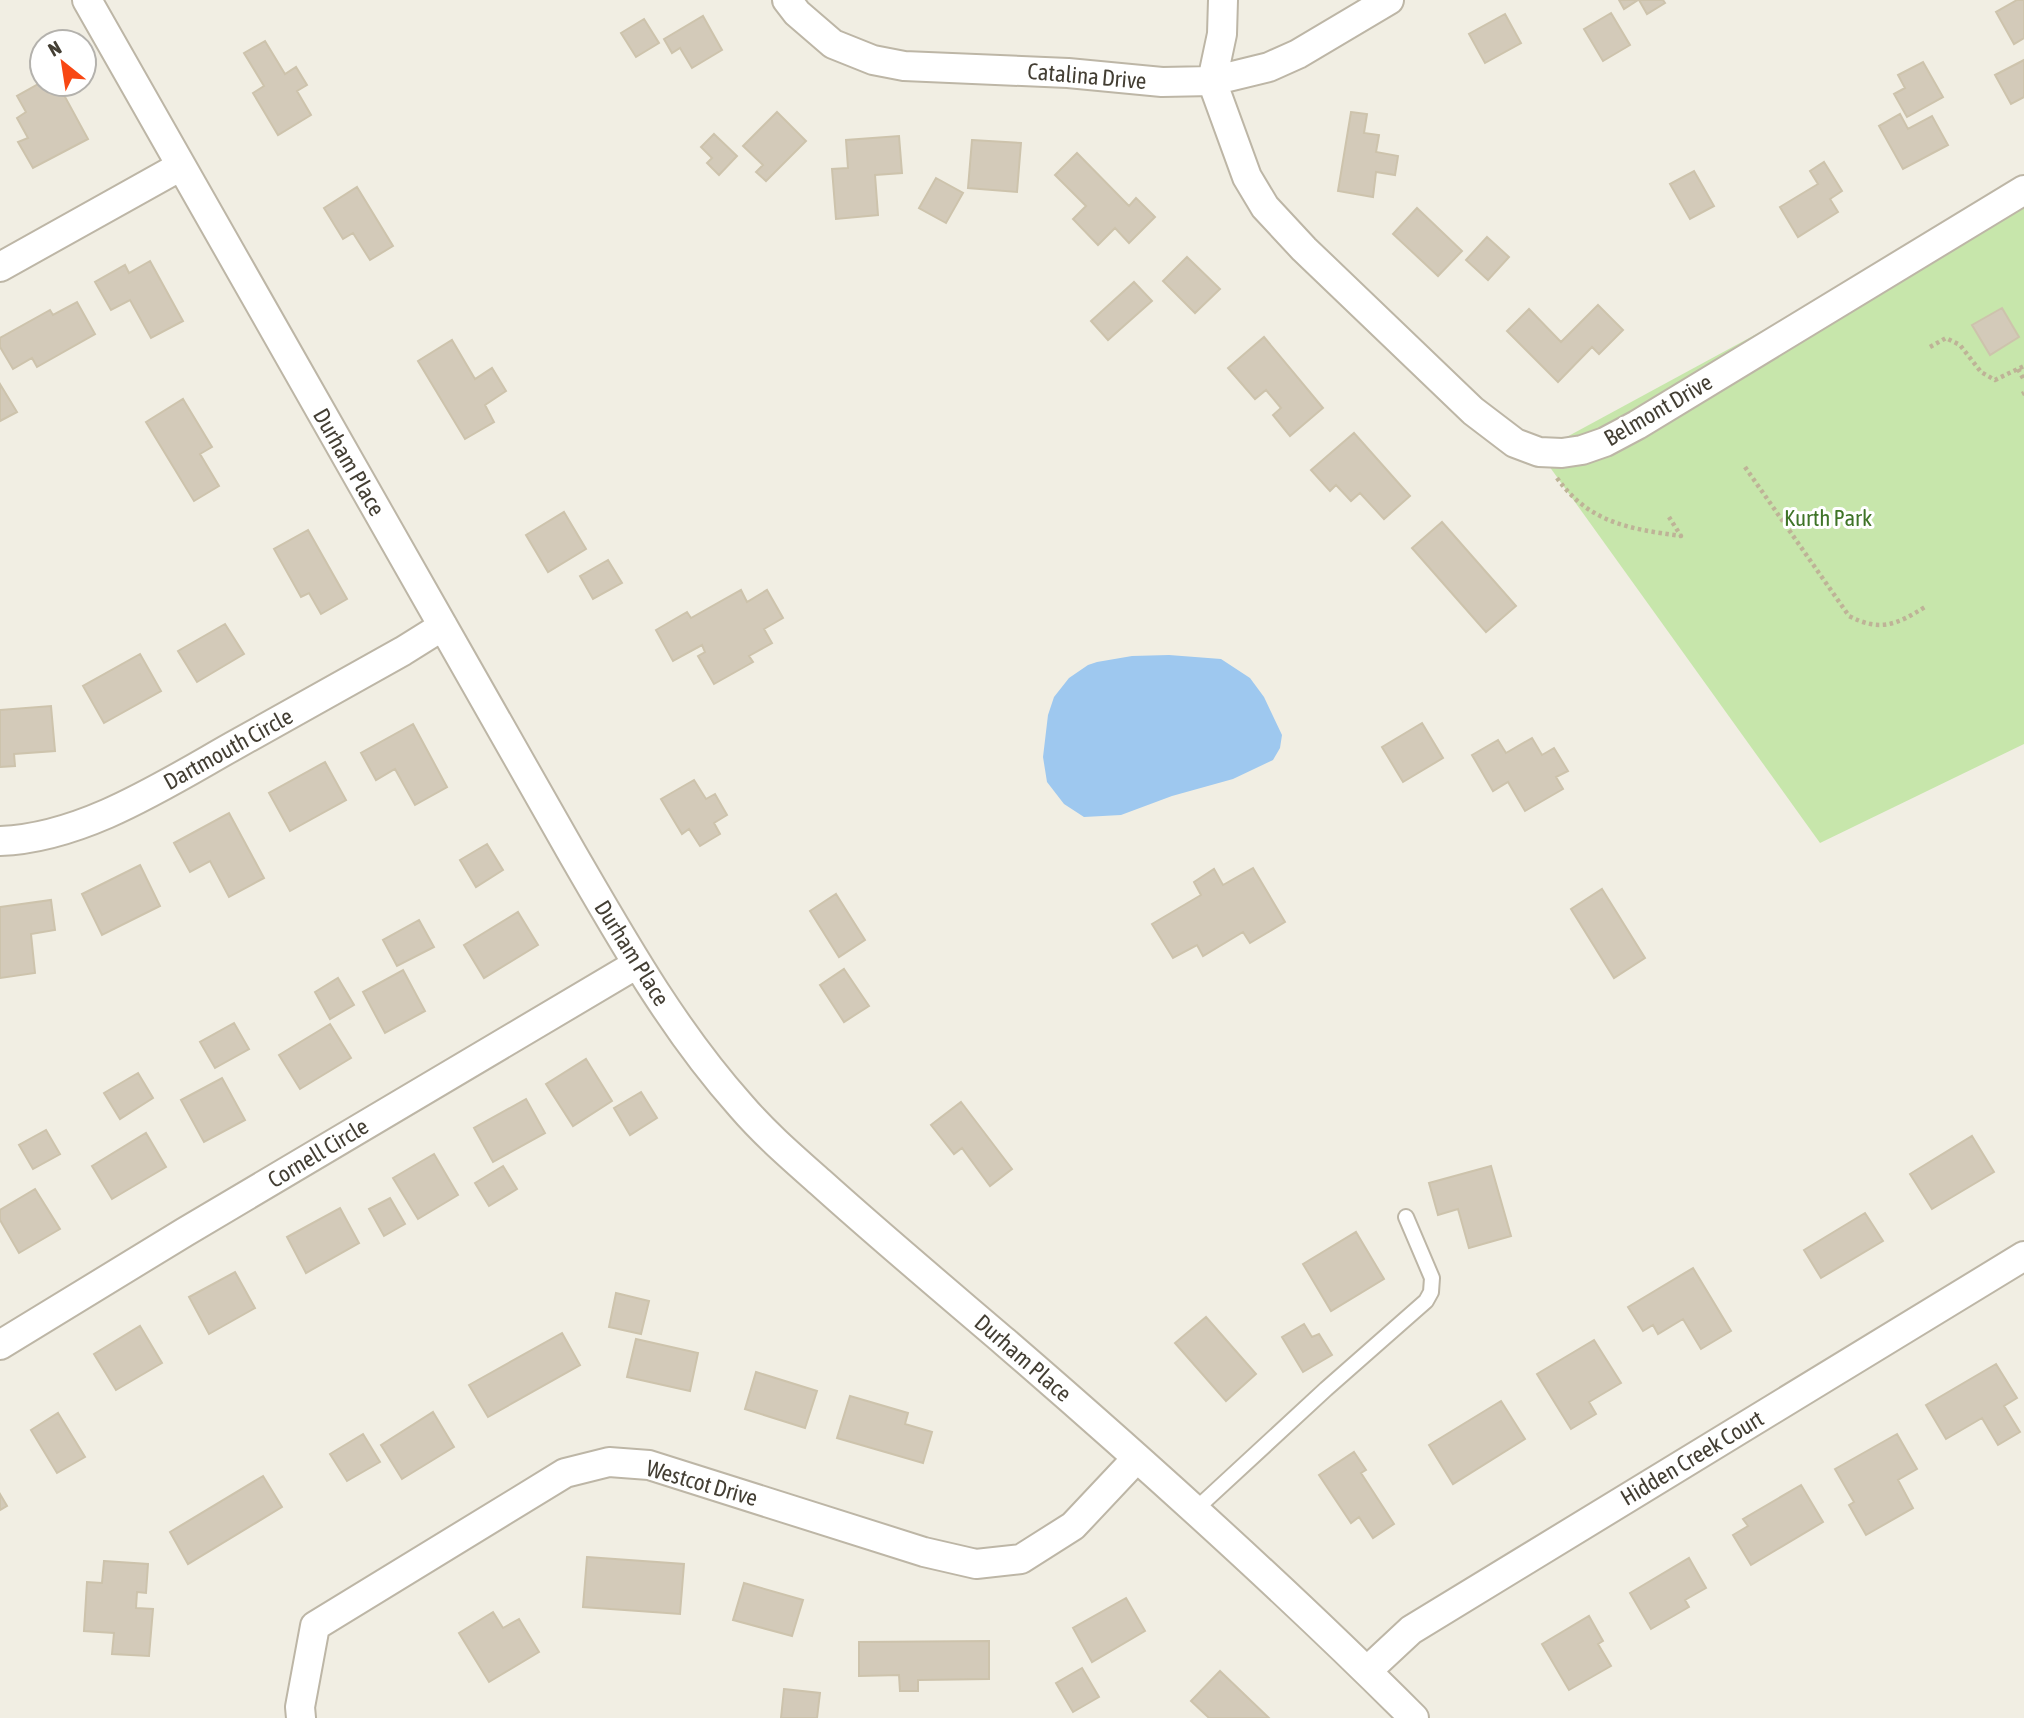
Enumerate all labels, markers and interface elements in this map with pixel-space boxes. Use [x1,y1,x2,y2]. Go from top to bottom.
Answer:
north arrow [28,28,98,98]
text: N [44,36,65,61]
street label: Catalina Drive [1026,58,1148,94]
street label: Belmont Drive [1599,369,1717,451]
street label: Durham Place [308,404,390,520]
park label: Kurth Park [1784,505,1872,531]
street label: Dartmouth Circle [159,703,297,795]
street label: Durham Place [589,895,675,1011]
street label: Cornell Circle [263,1113,373,1193]
street label: Durham Place [969,1309,1077,1407]
street label: Hidden Creek Court [1616,1405,1768,1511]
street label: Westcot Drive [643,1455,761,1511]

